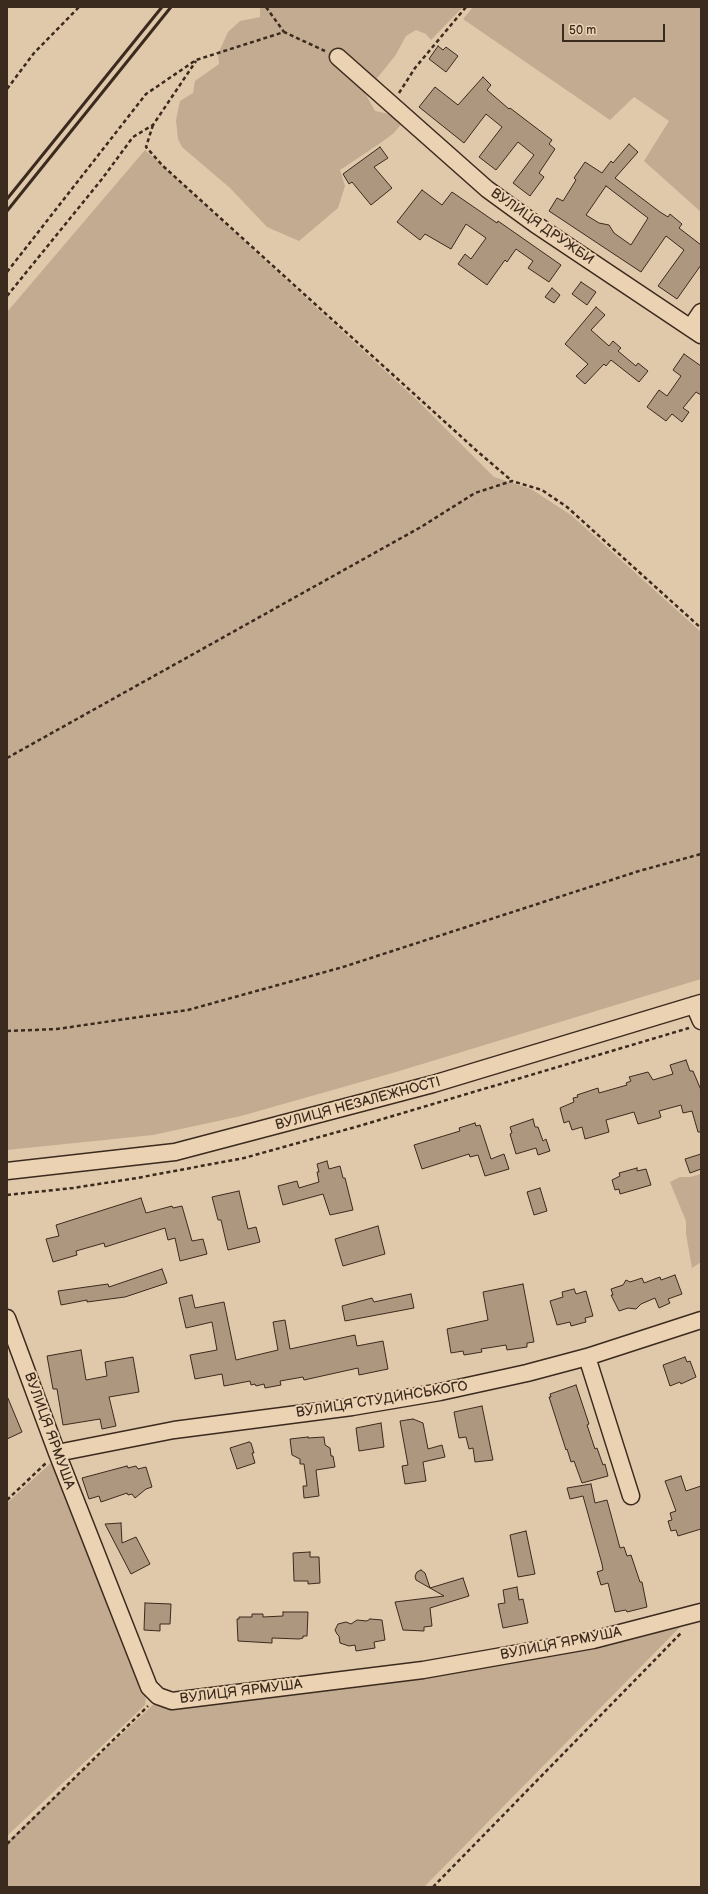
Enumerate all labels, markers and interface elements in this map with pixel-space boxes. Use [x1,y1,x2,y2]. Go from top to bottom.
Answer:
scale bar [564,16,667,42]
text: 50 m [569,23,596,38]
street label: ВУЛИЦЯ ДРУЖБИ [487,185,597,269]
street label: ВУЛИЦЯ НЕЗАЛЕЖНОСТІ [274,1074,442,1134]
street label: ВУЛИЦЯ ЯРМУША [20,1370,78,1492]
street label: ВУЛИЦЯ СТУДИНСЬКОГО [295,1378,469,1422]
street label: ВУЛИЦЯ ЯРМУША [499,1624,623,1664]
street label: ВУЛИЦЯ ЯРМУША [179,1676,303,1708]

